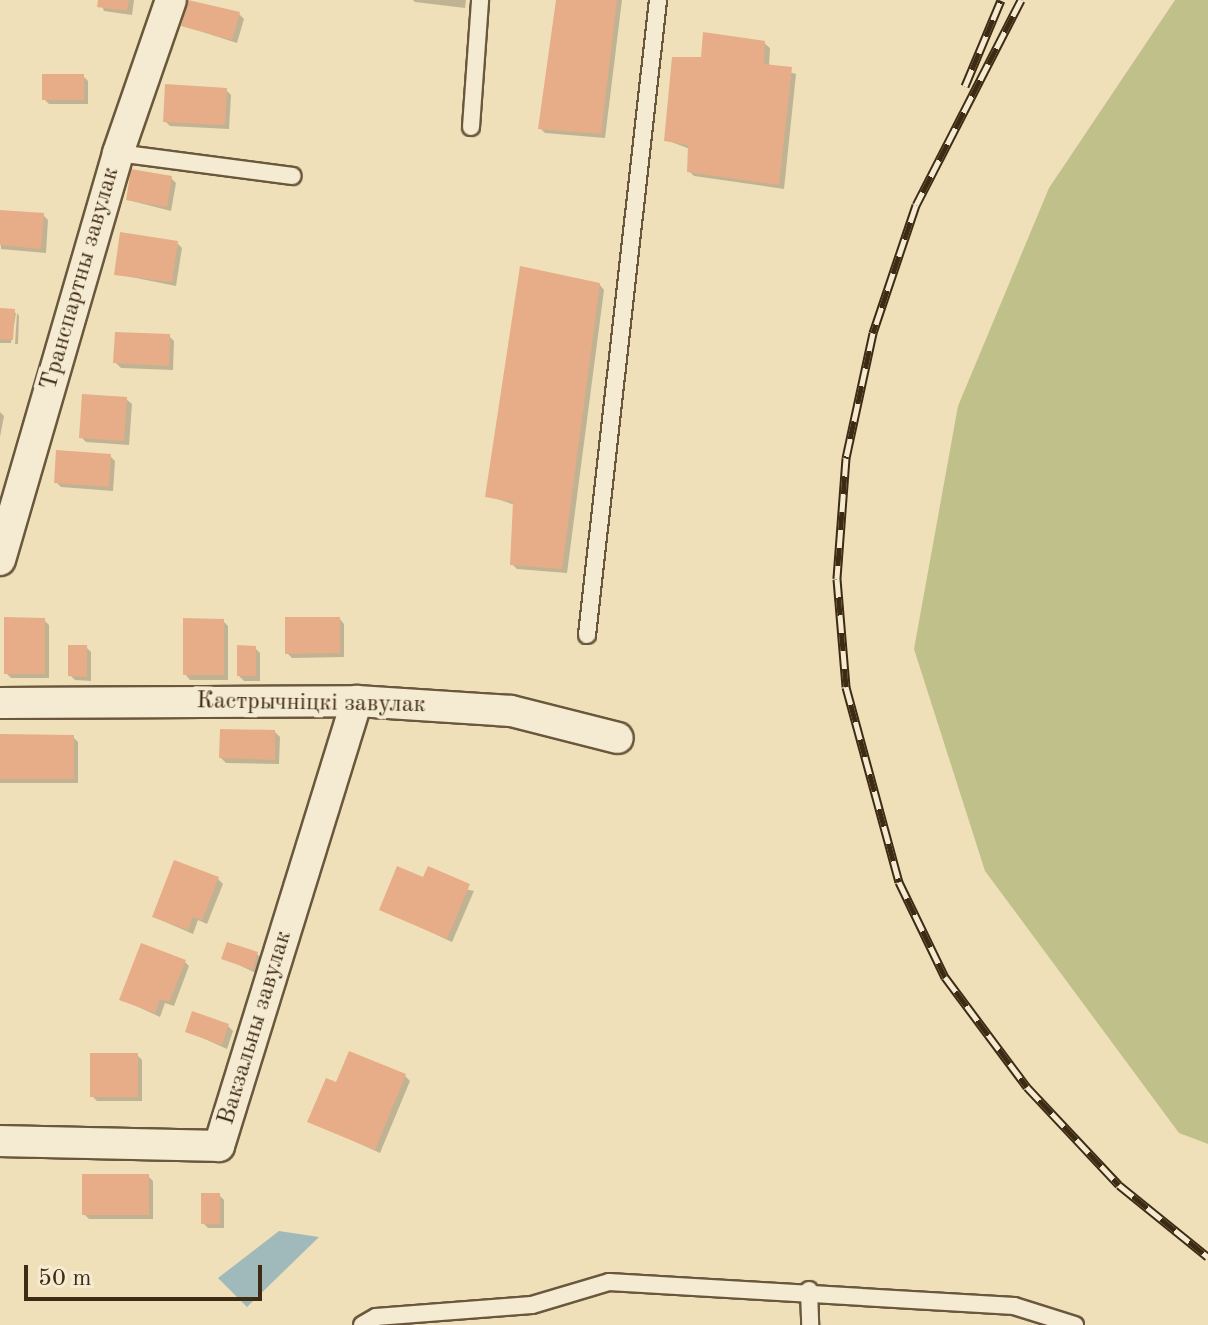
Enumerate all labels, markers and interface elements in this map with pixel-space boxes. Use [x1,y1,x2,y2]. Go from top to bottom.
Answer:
street label: Транспартны завулак [35,164,127,394]
street label: Кастрычніцкі завулак [196,688,426,720]
street label: Вакзальны завулак [213,927,299,1129]
scale bar [28,1249,266,1299]
text: 50 m [38,1267,92,1291]

